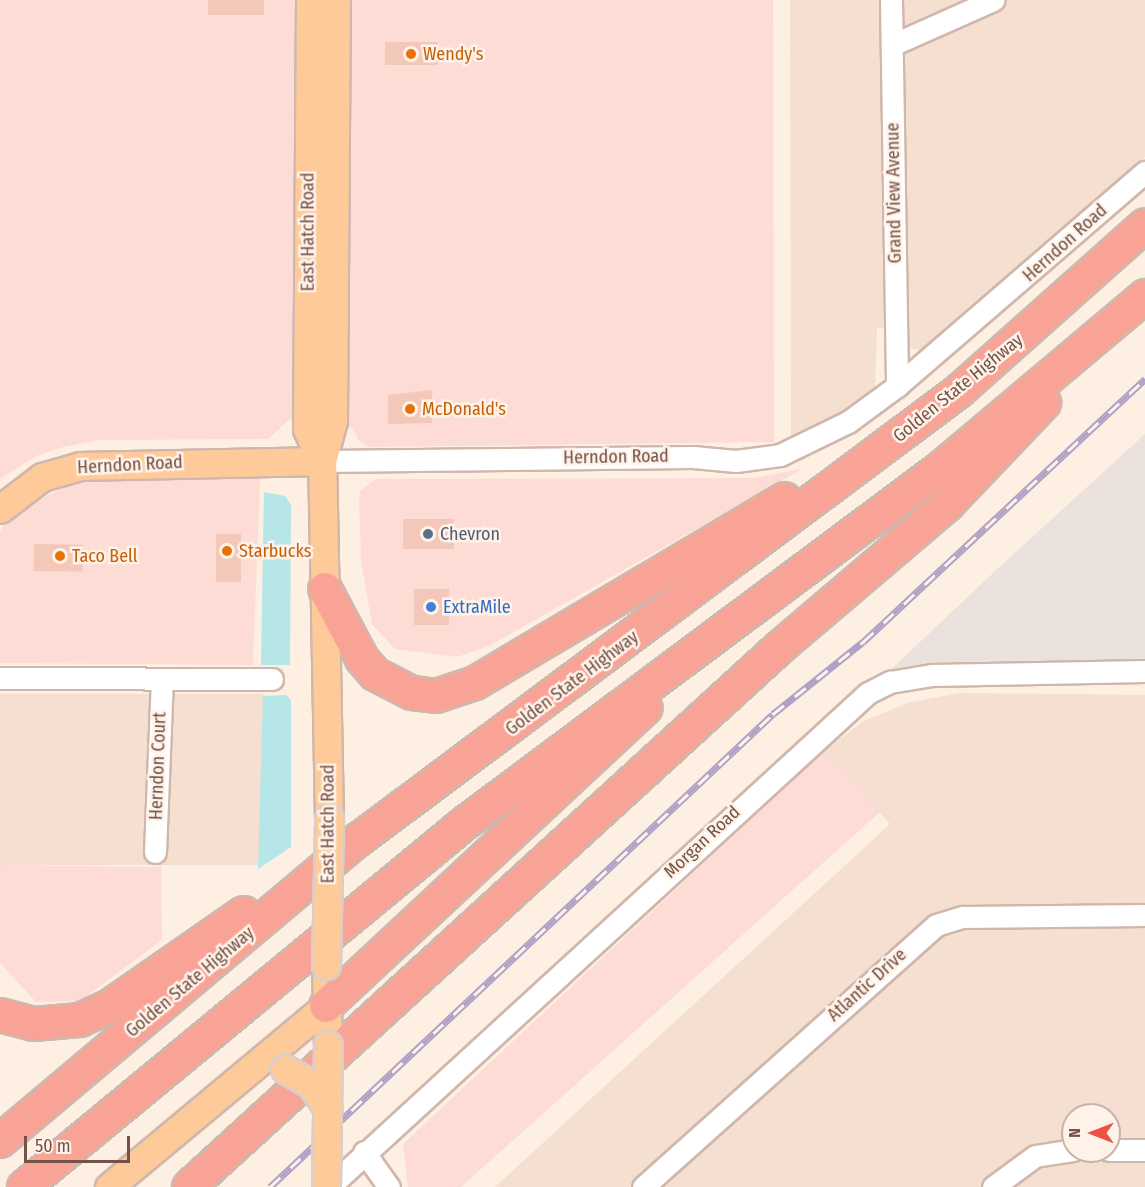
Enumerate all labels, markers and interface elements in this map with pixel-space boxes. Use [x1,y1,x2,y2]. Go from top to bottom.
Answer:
place label: Wendy's [423,43,483,65]
marker: Wendy's [404,47,418,61]
street label: Grand View Avenue [882,122,906,264]
street label: East Hatch Road [297,173,319,291]
street label: Herndon Road [1018,200,1112,286]
street label: Golden State Highway [889,329,1027,447]
place label: McDonald's [422,398,506,420]
marker: McDonald's [403,402,417,416]
street label: Herndon Road [563,445,669,469]
street label: Herndon Road [77,451,183,479]
place label: Chevron [440,523,500,545]
marker: Chevron [421,527,435,541]
place label: Starbucks [239,540,311,562]
marker: Starbucks [220,544,234,558]
place label: Taco Bell [72,545,138,567]
marker: Taco Bell [53,549,67,563]
place label: ExtraMile [443,596,511,618]
marker: ExtraMile [424,600,438,614]
street label: Golden State Highway [501,626,643,740]
street label: Herndon Court [145,712,171,820]
street label: East Hatch Road [317,765,339,883]
street label: Morgan Road [659,801,745,883]
street label: Golden State Highway [122,922,258,1042]
street label: Atlantic Drive [823,944,911,1026]
north arrow [1061,1103,1121,1163]
scale bar [27,1124,134,1162]
text: N [1065,1128,1084,1138]
text: 50 m [35,1135,71,1157]

